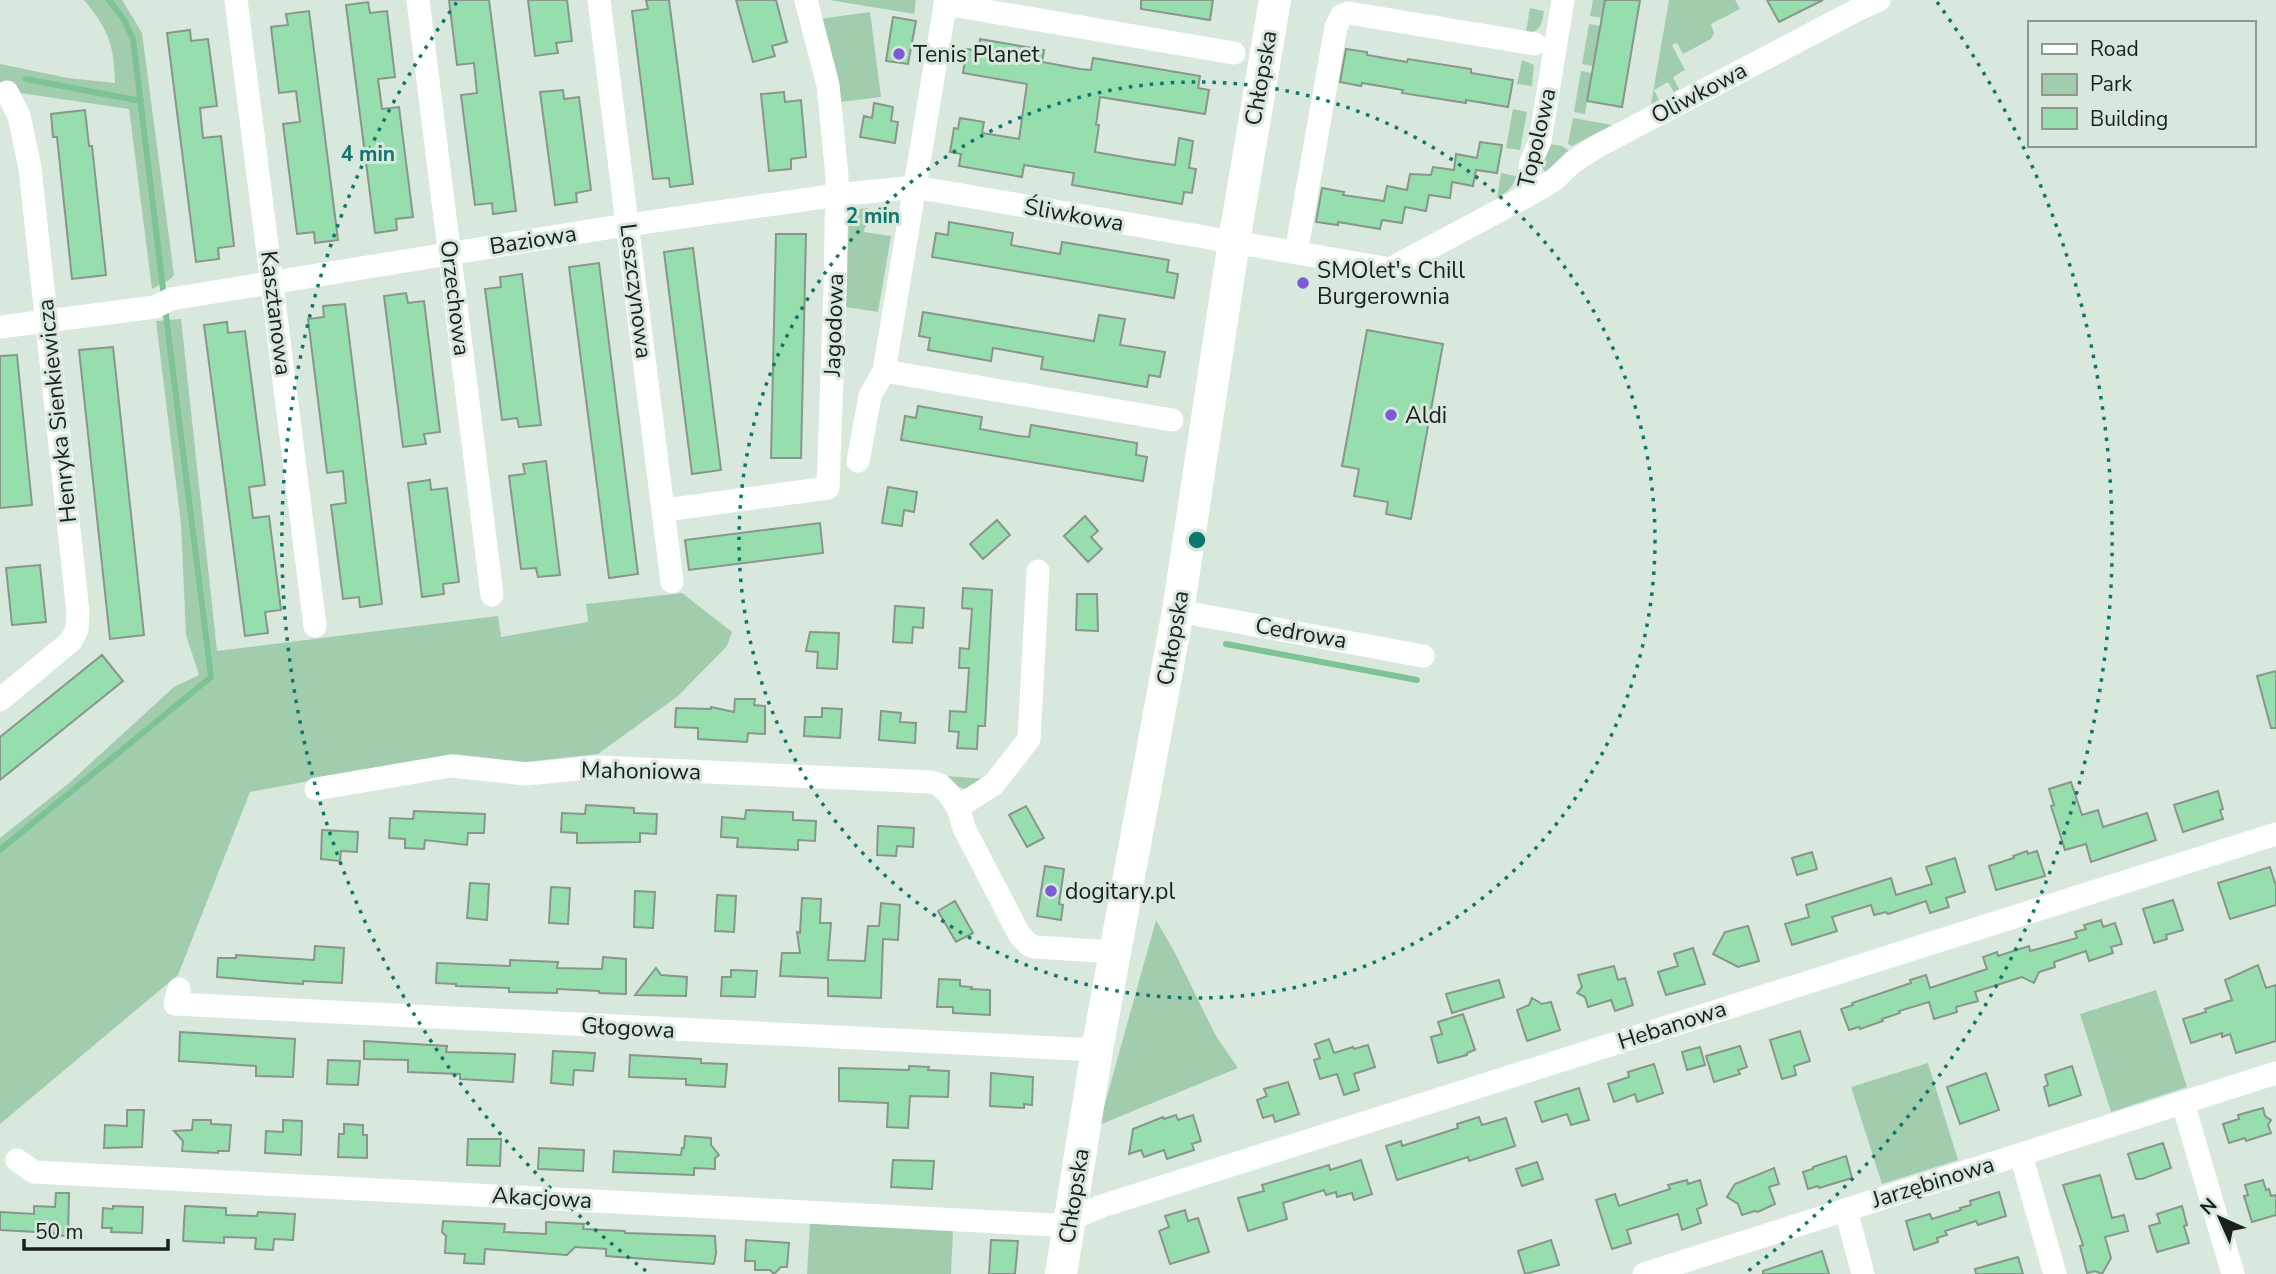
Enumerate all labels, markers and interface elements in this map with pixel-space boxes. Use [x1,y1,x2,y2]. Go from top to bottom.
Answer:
legend [2028,21,2255,147]
street label: Chłopska [1237,28,1285,128]
text: Road [2090,35,2139,63]
place label: Tenis Planet [913,39,1041,70]
marker: Tenis Planet [891,46,907,62]
street label: Oliwkowa [1646,55,1752,131]
text: Park [2090,70,2132,98]
street label: Topolowa [1510,85,1564,191]
text: Building [2090,105,2168,133]
text: 4 min [341,140,395,168]
street label: Śliwkowa [1022,191,1126,239]
text: 2 min [846,202,900,230]
street label: Baziowa [487,218,579,262]
street label: Leszczynowa [612,222,660,360]
street label: Orzechowa [433,238,477,358]
street label: Kasztanowa [253,249,299,377]
place label: SMOlet's Chill Burgerownia [1317,255,1465,312]
street label: Jagodowa [817,273,851,378]
marker: SMOlet's Chill Burgerownia [1295,275,1311,291]
street label: Henryka Sienkiewicza [30,298,84,524]
place label: Aldi [1405,400,1447,431]
marker: Aldi [1383,407,1399,423]
centre of rings [1185,528,1209,552]
street label: Chłopska [1149,588,1197,688]
street label: Cedrowa [1253,610,1349,656]
street label: Mahoniowa [581,754,701,788]
place label: dogitary.pl [1065,876,1176,907]
marker: dogitary.pl [1043,883,1059,899]
street label: Hebanowa [1614,993,1730,1057]
street label: Głogowa [580,1010,676,1046]
street label: Chłopska [1051,1146,1097,1246]
street label: Jarzębinowa [1867,1149,1998,1216]
street label: Akacjowa [491,1180,593,1216]
north arrow [2185,1183,2255,1253]
text: N [2194,1192,2223,1221]
scale bar [24,1208,168,1252]
text: 50 m [35,1218,84,1246]

